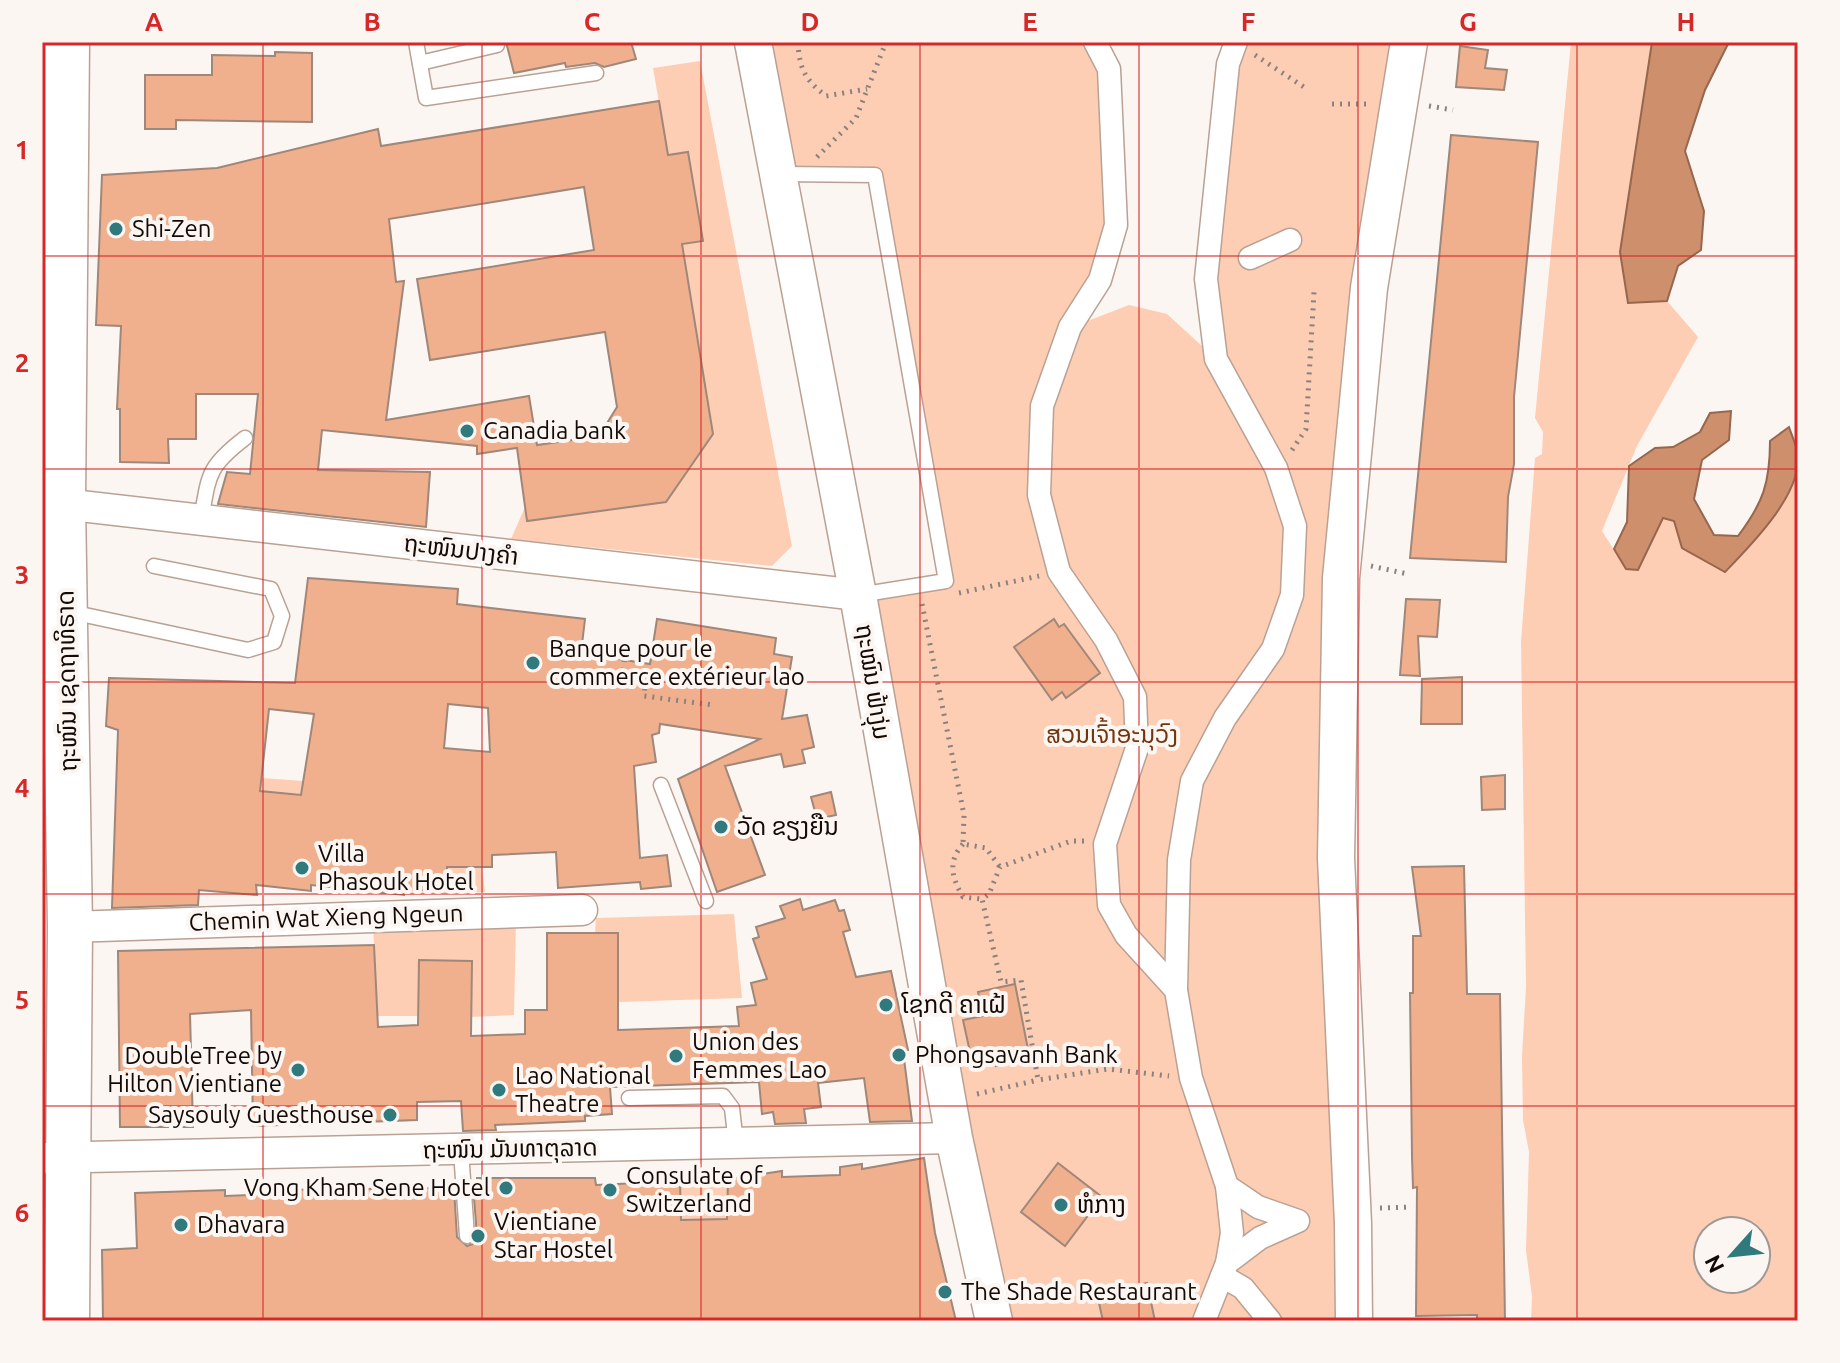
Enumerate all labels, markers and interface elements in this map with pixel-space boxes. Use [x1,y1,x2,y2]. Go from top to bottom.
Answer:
text: A [145,7,164,36]
text: B [363,7,381,36]
text: C [584,7,601,36]
text: D [801,7,819,36]
text: E [1022,7,1038,36]
text: F [1241,7,1255,36]
text: G [1459,7,1477,36]
text: H [1677,7,1695,36]
text: 1 [15,135,29,164]
place label: Shi-Zen [132,215,212,242]
marker: Shi-Zen [107,220,125,238]
text: 2 [15,348,29,377]
place label: Canadia bank [483,417,626,444]
marker: Canadia bank [458,422,476,440]
street label: ຖະໜົນປາງຄໍາ [402,529,520,570]
text: 3 [15,560,29,589]
street label: ຖະໜົນ ເຊດຖາທິຣາດ [51,590,82,772]
street label: ຖະໝົນ ຟ້າງຸ່ມ [845,622,896,743]
place label: Banque pour le commerce extérieur lao [549,635,805,690]
marker: Banque pour le commerce extérieur lao [524,654,542,672]
park label: ສວນເຈົ້າອະນຸວົງ [1046,717,1178,751]
text: 4 [15,773,29,802]
place label: ວັດ ຂຽງຍືນ [737,813,839,841]
marker: ວັດ ຂຽງຍືນ [712,818,730,836]
place label: Villa Phasouk Hotel [318,840,474,895]
marker: Villa Phasouk Hotel [293,859,311,877]
street label: Chemin Wat Xieng Ngeun [188,899,464,936]
text: 5 [15,985,29,1014]
place label: ໂຊກດີ ຄາເຝ້ [901,991,1006,1018]
marker: ໂຊກດີ ຄາເຝ້ [877,996,895,1014]
place label: Union des Femmes Lao [692,1028,827,1083]
place label: Phongsavanh Bank [915,1041,1118,1068]
place label: DoubleTree by Hilton Vientiane [107,1042,282,1097]
marker: Phongsavanh Bank [890,1046,908,1064]
marker: Union des Femmes Lao [667,1047,685,1065]
marker: DoubleTree by Hilton Vientiane [289,1061,307,1079]
place label: Lao National Theatre [515,1062,650,1117]
marker: Lao National Theatre [490,1081,508,1099]
place label: Saysouly Guesthouse [148,1101,374,1128]
marker: Saysouly Guesthouse [381,1106,399,1124]
street label: ຖະໜົນ ມັນທາຕຸລາດ [422,1133,598,1167]
place label: Consulate of Switzerland [626,1162,763,1217]
place label: Vong Kham Sene Hotel [244,1174,490,1201]
marker: Vong Kham Sene Hotel [497,1179,515,1197]
marker: Consulate of Switzerland [601,1181,619,1199]
place label: ຫໍກາງ [1077,1191,1126,1218]
marker: ຫໍກາງ [1052,1196,1070,1214]
text: 6 [15,1198,29,1227]
place label: Vientiane Star Hostel [494,1208,613,1263]
place label: Dhavara [197,1211,285,1238]
north arrow [1692,1215,1772,1295]
marker: Dhavara [172,1216,190,1234]
marker: Vientiane Star Hostel [469,1227,487,1245]
text: N [1699,1251,1729,1277]
place label: The Shade Restaurant [961,1278,1197,1305]
marker: The Shade Restaurant [936,1283,954,1301]

